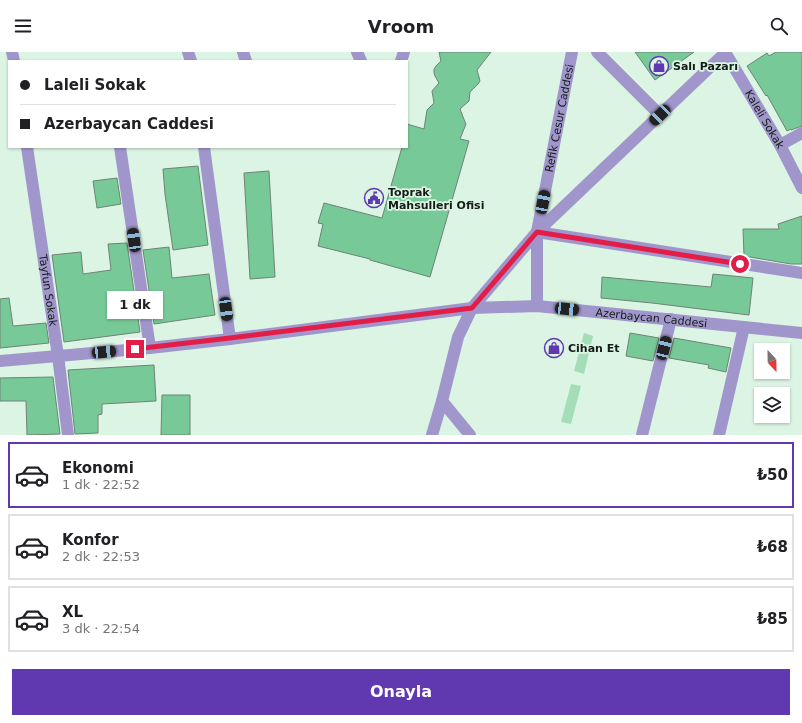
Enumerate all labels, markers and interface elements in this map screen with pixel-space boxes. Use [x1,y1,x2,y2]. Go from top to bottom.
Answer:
icon: menu [12,15,34,37]
icon: search [768,15,790,37]
text: Vroom [368,16,434,37]
shop icon: Salı Pazarı [648,55,670,77]
place label: Salı Pazarı [673,60,738,73]
street label: Refik Cesur Caddesi [543,63,577,173]
text: Laleli Sokak [44,76,146,94]
street label: Kaleli Sokak [742,88,787,152]
car [647,102,673,128]
text: Azerbaycan Caddesi [44,115,214,133]
place label: Toprak Mahsulleri Ofisi [388,186,484,212]
public building icon: Toprak Mahsulleri Ofisi [363,187,385,209]
car [535,189,551,215]
car [126,227,142,253]
street label: Tayfun Sokak [36,253,60,328]
route start [731,255,749,273]
callout: 1 dk [107,291,163,319]
car [218,296,234,322]
text: 1 dk [119,297,151,312]
car [554,302,580,316]
street label: Azerbaycan Caddesi [595,306,708,330]
car [655,335,673,361]
shop icon: Cihan Et [543,337,565,359]
route end [126,340,144,358]
place label: Cihan Et [568,342,620,355]
north arrow [754,343,790,379]
map controls [754,343,790,423]
car [92,345,116,359]
button: layers [754,387,790,423]
icon: car [14,457,50,493]
text: Ekonomi [62,459,134,477]
text: ₺50 [757,466,788,484]
text: 1 dk · 22:52 [62,477,140,492]
icon: car [14,529,50,565]
text: Konfor [62,531,119,549]
text: ₺68 [757,538,788,556]
text: 2 dk · 22:53 [62,549,140,564]
icon: car [14,601,50,637]
text: XL [62,603,83,621]
text: ₺85 [757,610,788,628]
text: 3 dk · 22:54 [62,621,140,636]
button: Onayla [12,669,790,715]

